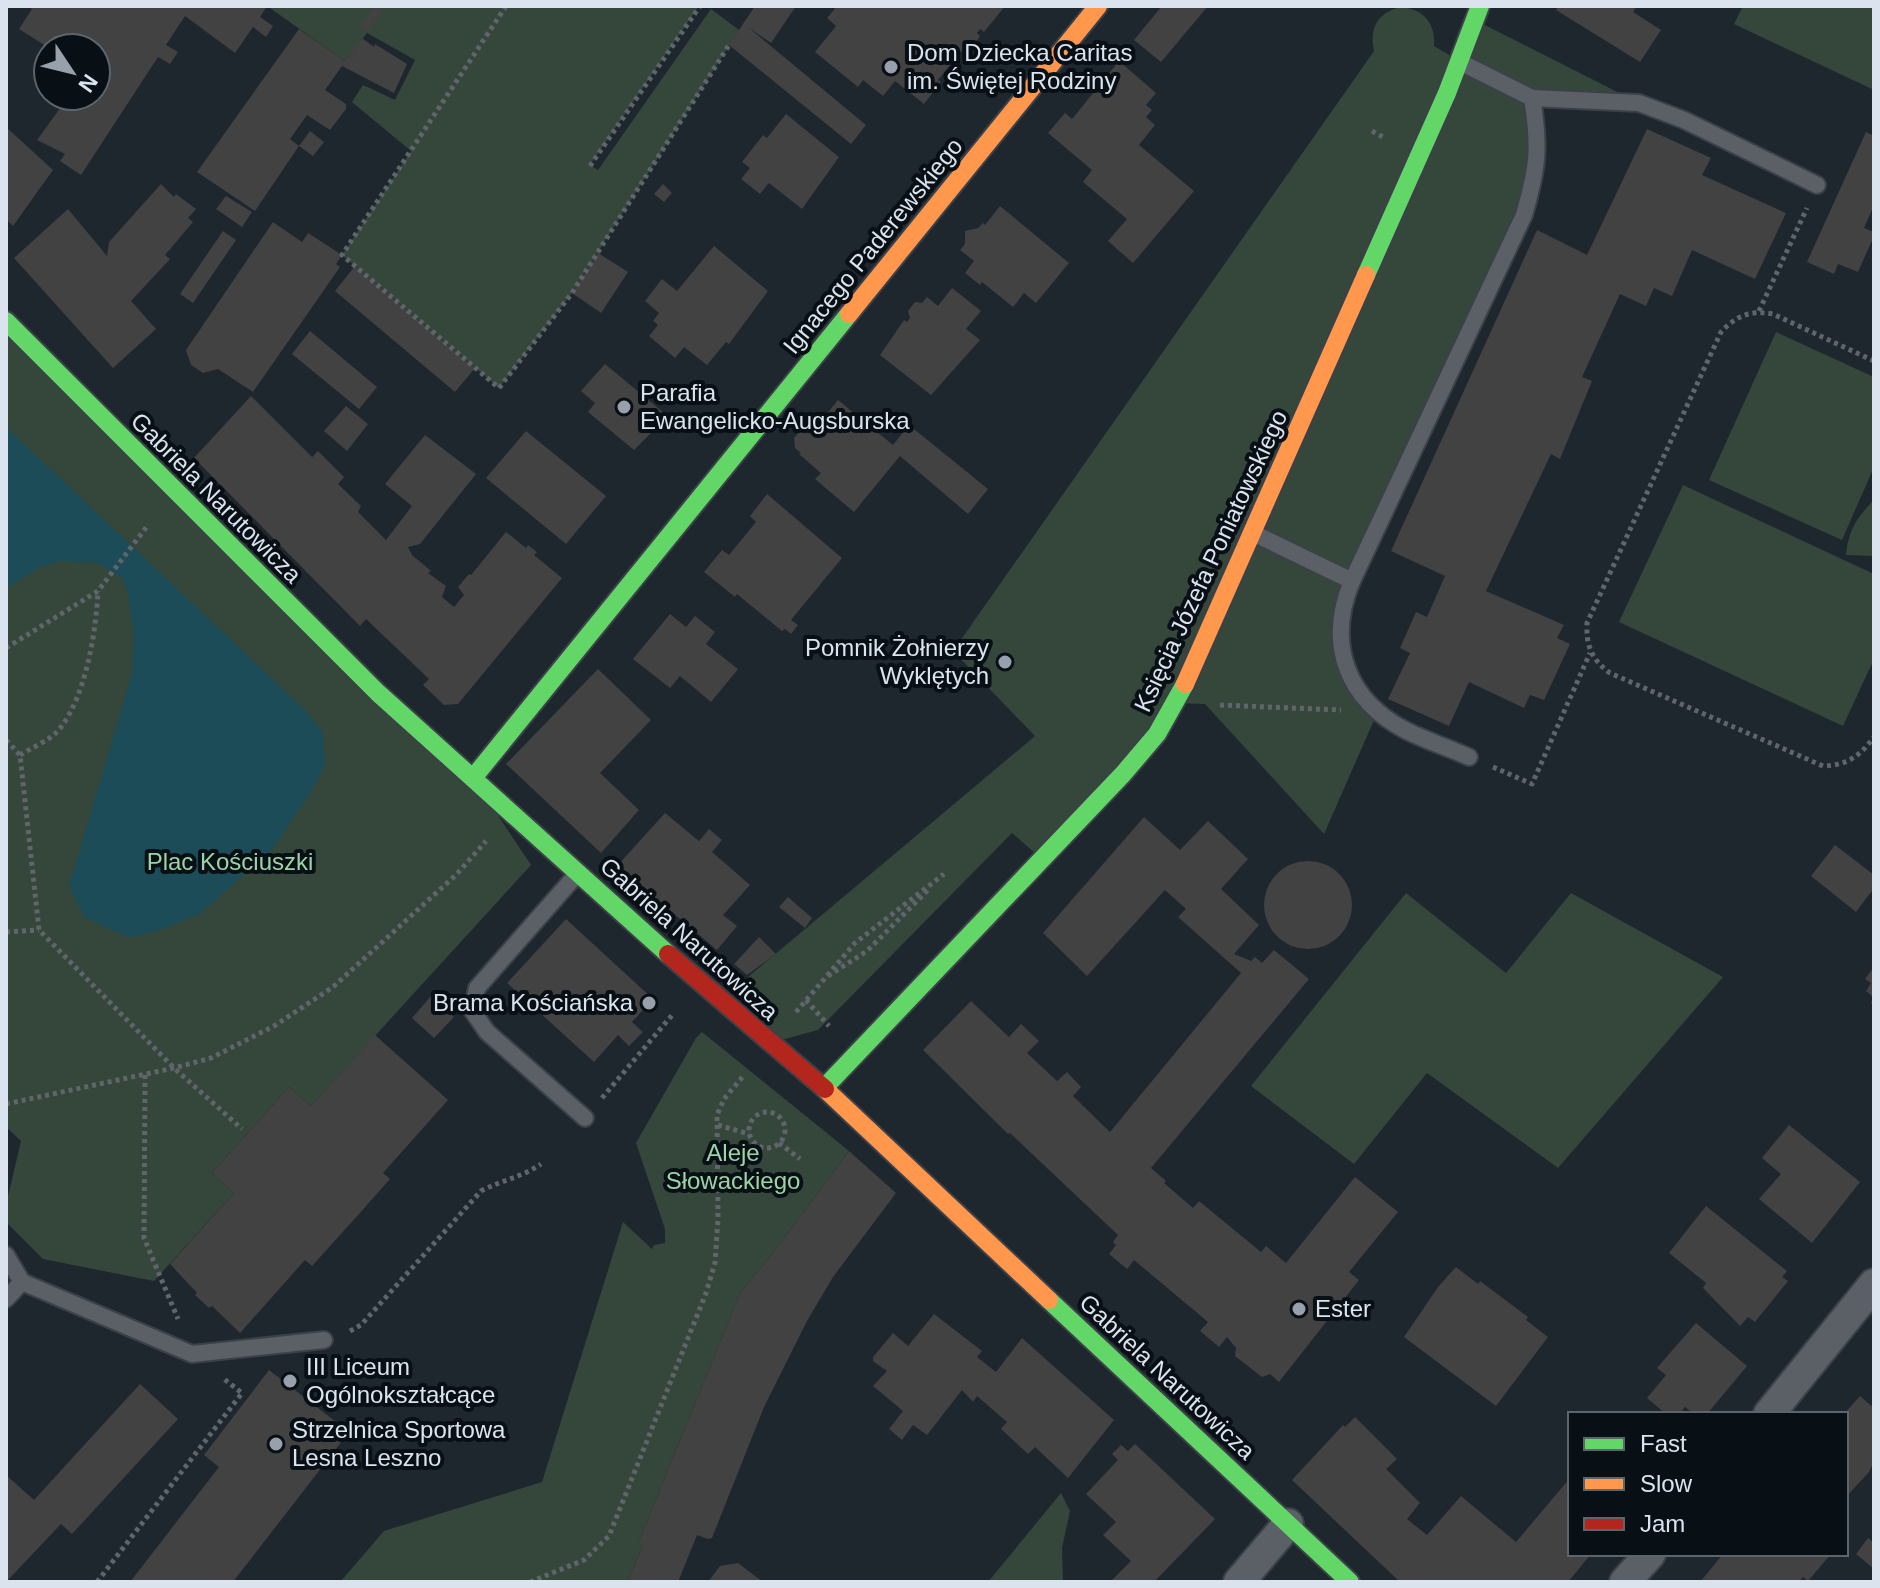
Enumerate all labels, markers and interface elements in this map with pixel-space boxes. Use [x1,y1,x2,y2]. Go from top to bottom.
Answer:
north arrow [32,32,112,112]
place label: Dom Dziecka Caritas im. Świętej Rodziny [907,39,1132,94]
marker: Dom Dziecka Caritas im. Świętej Rodziny [882,58,900,76]
text: N [73,70,103,97]
street label: Ignacego Paderewskiego [777,132,968,359]
place label: Parafia Ewangelicko-Augsburska [640,379,910,434]
marker: Parafia Ewangelicko-Augsburska [615,398,633,416]
street label: Księcia Józefa Poniatowskiego [1129,406,1292,716]
street label: Gabriela Narutowicza [126,407,307,589]
place label: Pomnik Żołnierzy Wyklętych [805,634,989,689]
marker: Pomnik Żołnierzy Wyklętych [996,653,1014,671]
park label: Plac Kościuszki [147,848,313,875]
street label: Gabriela Narutowicza [595,852,784,1026]
place label: Brama Kościańska [433,989,634,1016]
marker: Brama Kościańska [640,994,658,1012]
park label: Aleje Słowackiego [666,1139,800,1194]
street label: Gabriela Narutowicza [1074,1289,1261,1465]
place label: Ester [1315,1295,1371,1322]
marker: Ester [1290,1300,1308,1318]
place label: III Liceum Ogólnokształcące [306,1353,495,1408]
marker: III Liceum Ogólnokształcące [281,1372,299,1390]
legend [1568,1412,1848,1556]
place label: Strzelnica Sportowa Lesna Leszno [292,1416,506,1471]
text: Fast [1640,1430,1687,1457]
marker: Strzelnica Sportowa Lesna Leszno [267,1435,285,1453]
text: Slow [1640,1470,1693,1497]
text: Jam [1640,1510,1685,1537]

